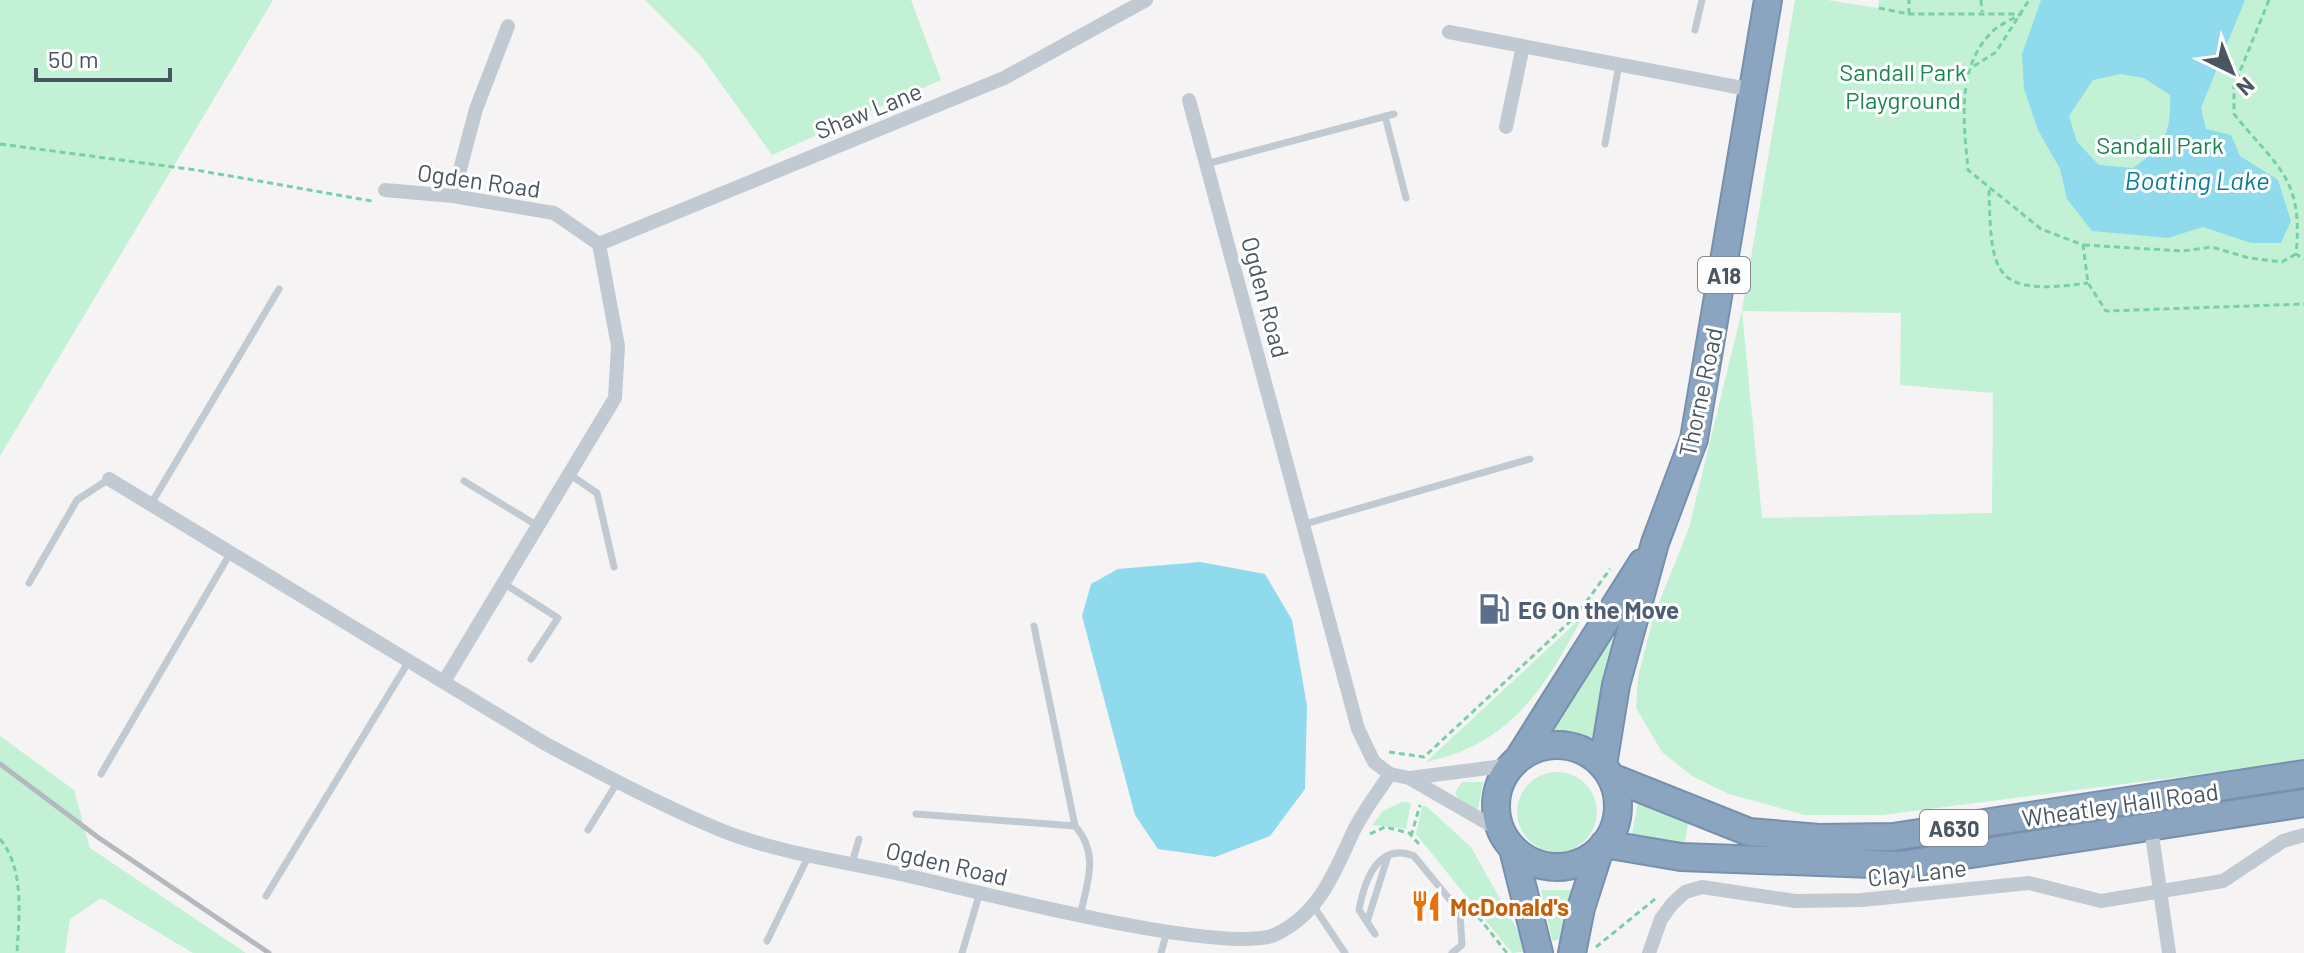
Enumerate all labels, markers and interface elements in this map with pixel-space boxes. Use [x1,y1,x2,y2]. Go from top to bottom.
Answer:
scale bar [36,32,170,82]
north arrow [2192,32,2272,112]
text: 50 m [48,44,99,73]
park label: Sandall Park Playground [1839,57,1967,114]
text: N [2232,73,2261,102]
street label: Shaw Lane [810,75,926,145]
park label: Sandall Park [2096,130,2224,159]
street label: Ogden Road [415,157,543,203]
water label: Boating Lake [2125,164,2269,195]
street label: Ogden Road [1236,233,1296,361]
road number: A18 [1698,257,1750,293]
street label: Thorne Road [1672,325,1728,459]
fuel station icon: EG On the Move [1477,592,1511,626]
place label: EG On the Move [1518,595,1679,624]
street label: Wheatley Hall Road [2020,776,2220,832]
road number: A630 [1920,810,1988,846]
street label: Ogden Road [883,835,1011,891]
street label: Clay Lane [1866,852,1968,892]
restaurant icon: McDonald's [1409,889,1443,923]
place label: McDonald's [1450,892,1569,921]

